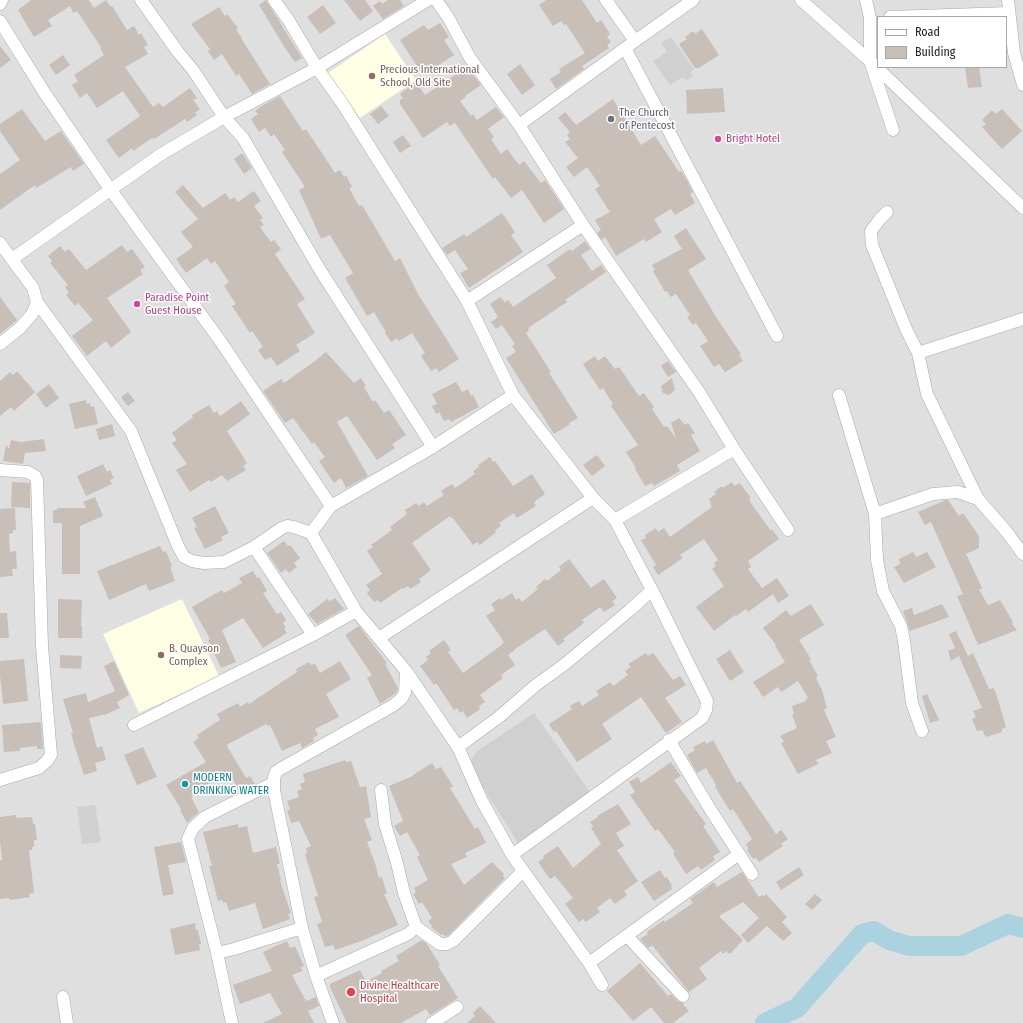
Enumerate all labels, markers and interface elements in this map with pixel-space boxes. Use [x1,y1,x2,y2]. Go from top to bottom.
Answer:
legend [877,16,1007,68]
text: Road [915,25,940,39]
text: Building [915,45,955,59]
place label: Precious International School, Old Site [380,63,480,89]
marker: Precious International School, Old Site [367,71,377,81]
place label: The Church of Pentecost [619,106,675,132]
marker: The Church of Pentecost [606,114,616,124]
place label: Bright Hotel [726,132,780,146]
marker: Bright Hotel [713,134,723,144]
place label: Paradise Point Guest House [145,291,209,317]
marker: Paradise Point Guest House [132,299,142,309]
place label: B. Quayson Complex [169,642,219,668]
marker: B. Quayson Complex [156,650,166,660]
place label: MODERN DRINKING WATER [193,771,269,797]
marker: MODERN DRINKING WATER [180,779,190,789]
place label: Divine Healthcare Hospital [360,979,439,1005]
marker: Divine Healthcare Hospital [345,986,357,998]

